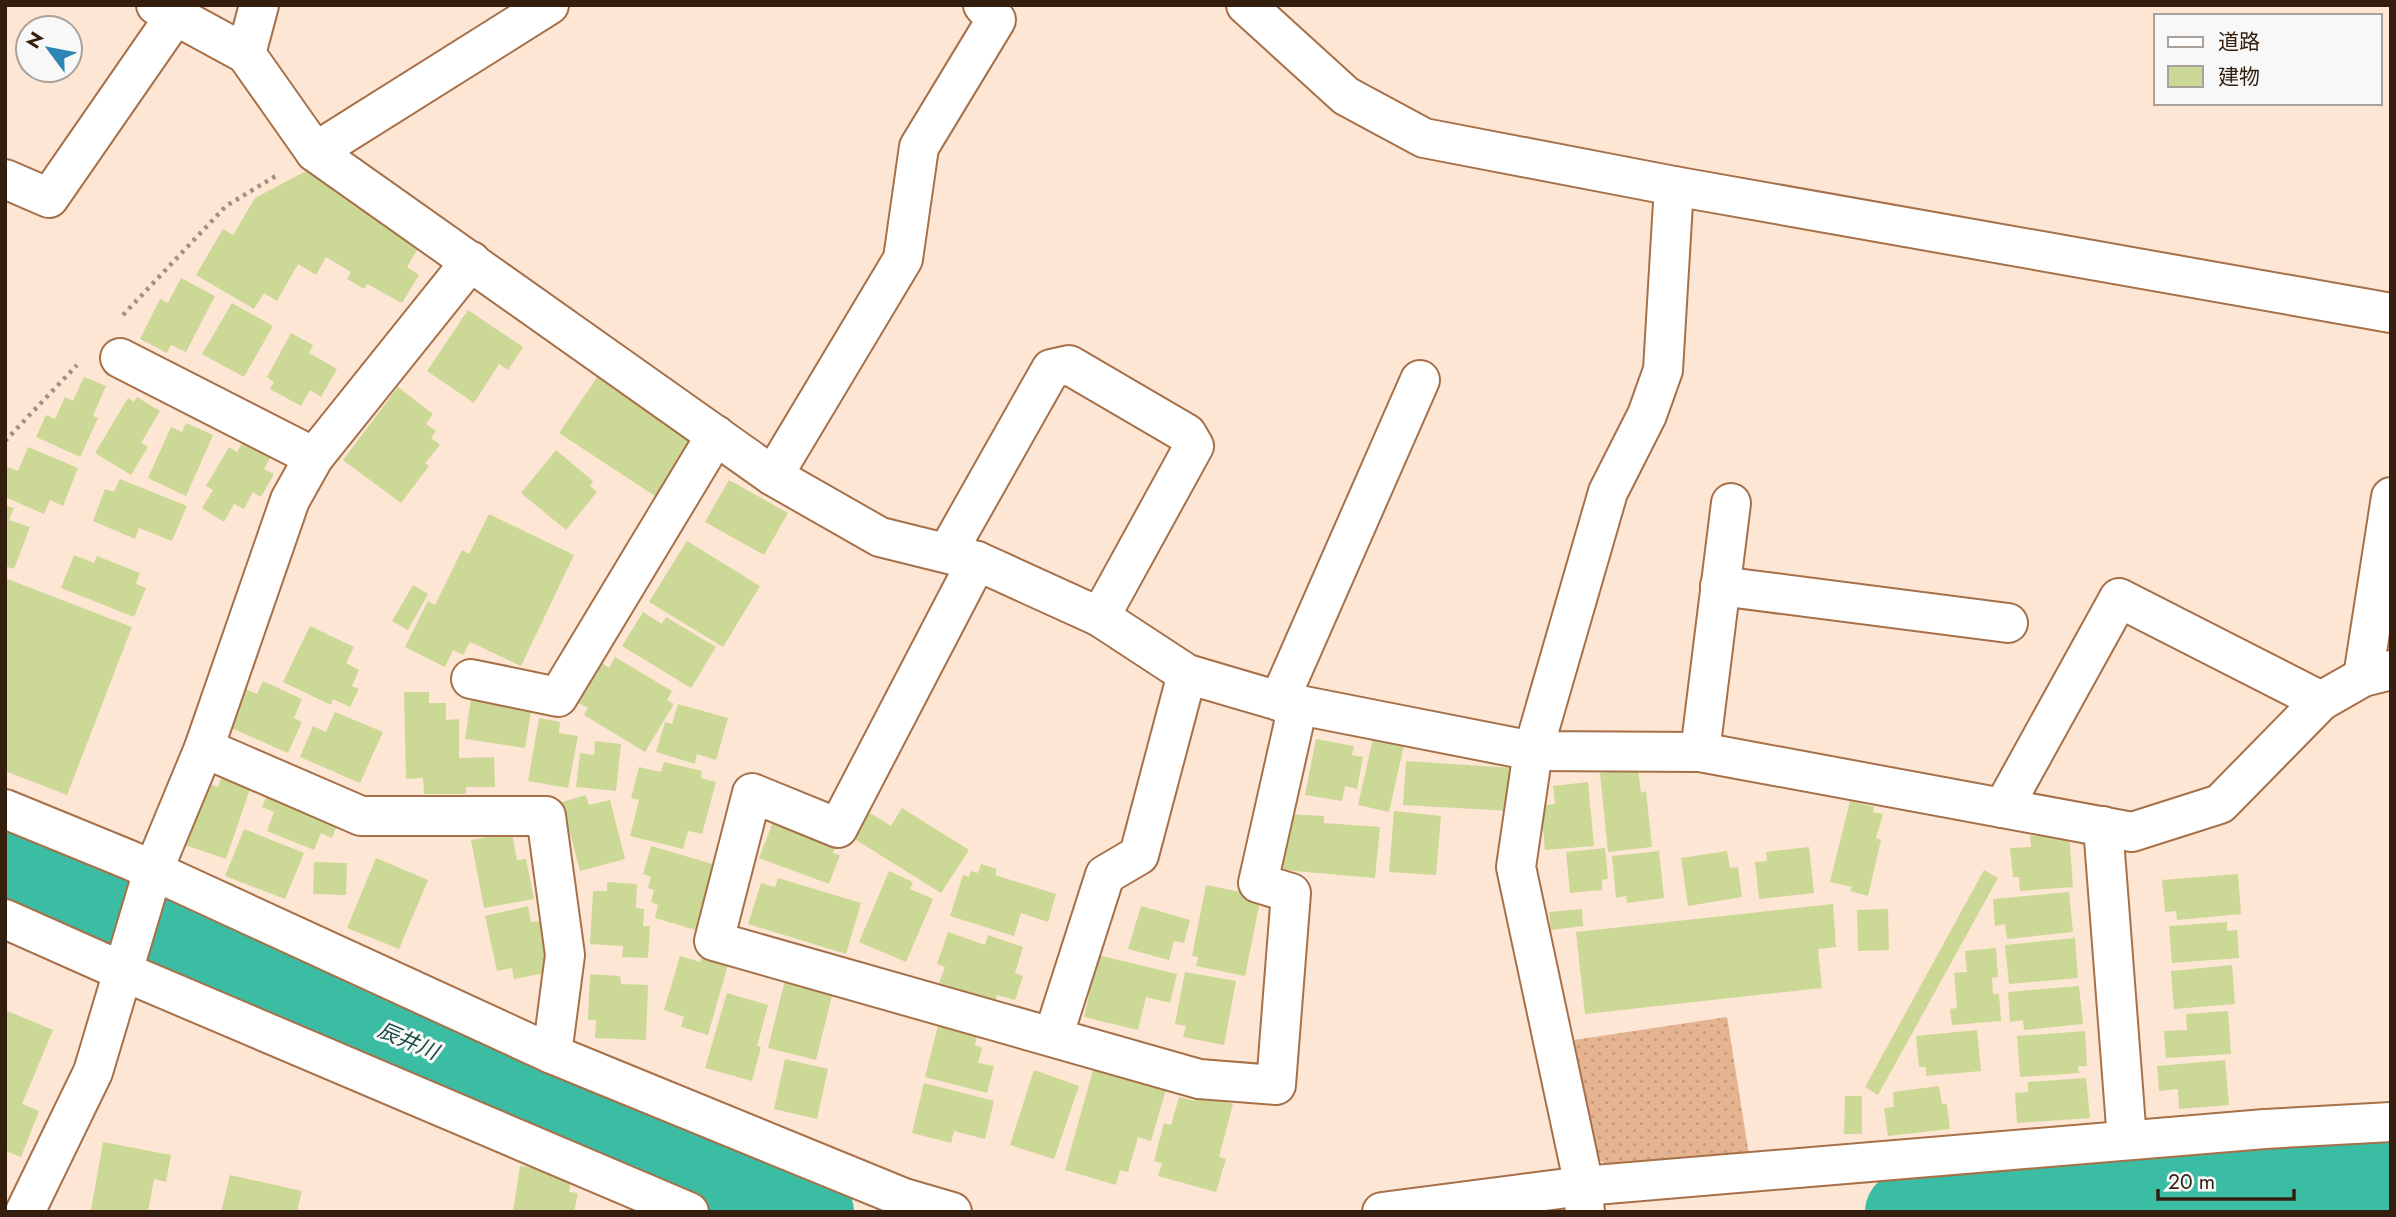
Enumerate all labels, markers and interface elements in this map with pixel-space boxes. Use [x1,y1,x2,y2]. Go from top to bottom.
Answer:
north arrow [14,14,84,84]
legend [2154,14,2382,105]
text: N [20,27,50,54]
text: 道路 [2218,27,2260,57]
text: 建物 [2218,62,2260,92]
water label: 辰井川 [373,1015,445,1068]
scale bar [2158,1158,2294,1202]
text: 20 m [2168,1167,2215,1197]

